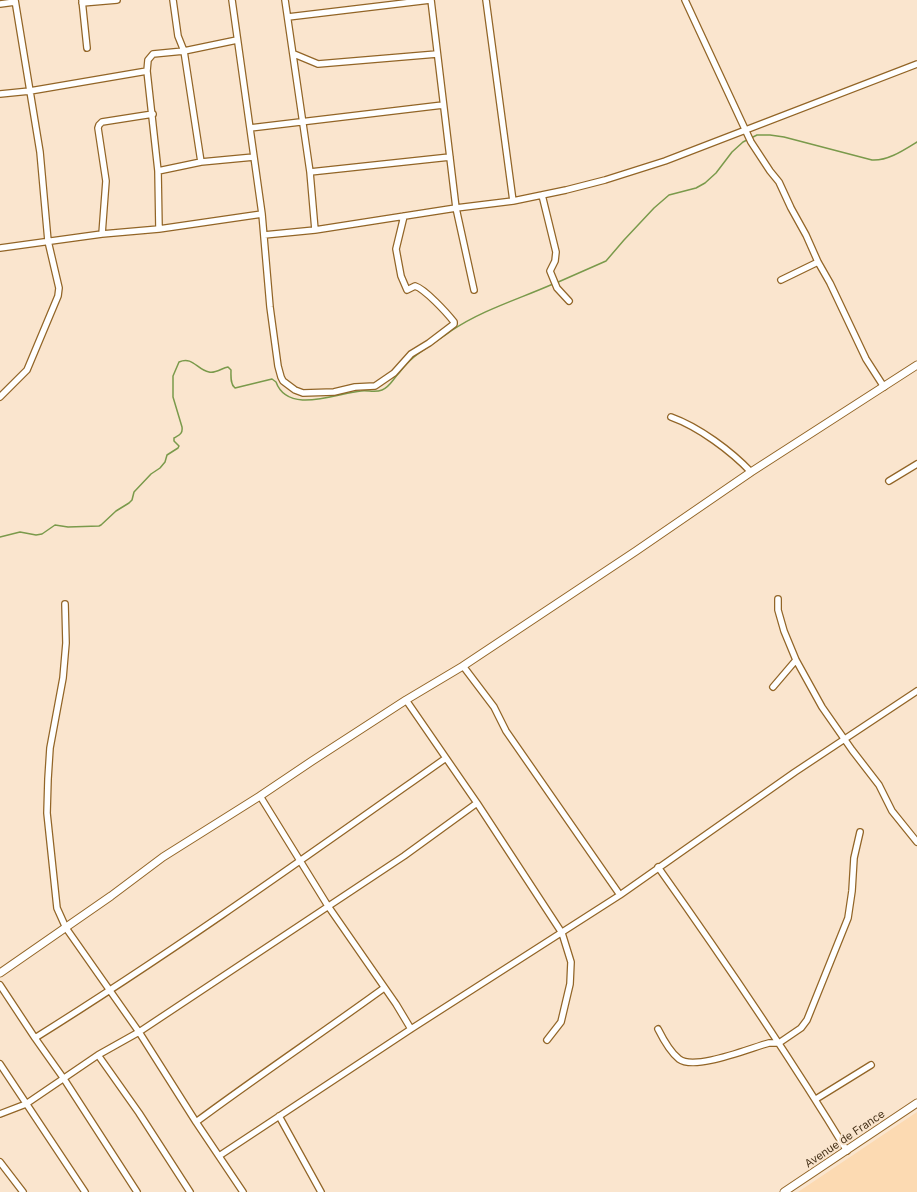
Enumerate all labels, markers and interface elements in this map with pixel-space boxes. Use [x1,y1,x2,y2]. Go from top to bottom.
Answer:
street label: Avenue de France [802,1107,888,1171]

